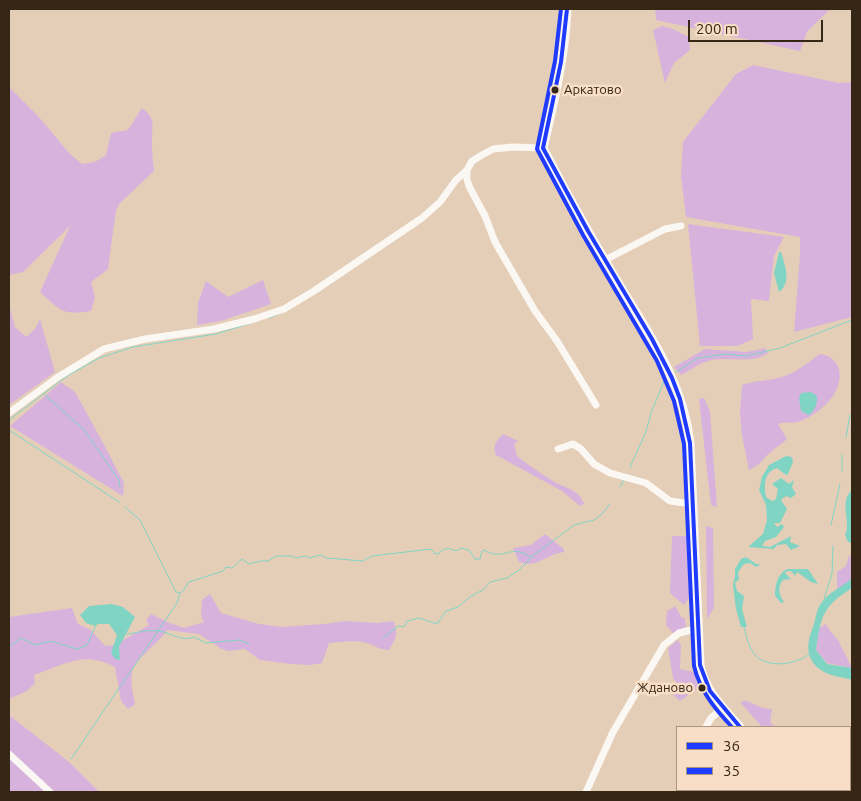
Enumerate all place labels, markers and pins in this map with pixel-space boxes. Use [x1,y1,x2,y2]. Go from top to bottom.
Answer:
place label: Аркатово [564,82,622,98]
marker: Аркатово [550,85,560,95]
place label: Жданово [637,680,693,696]
marker: Жданово [697,683,707,693]

